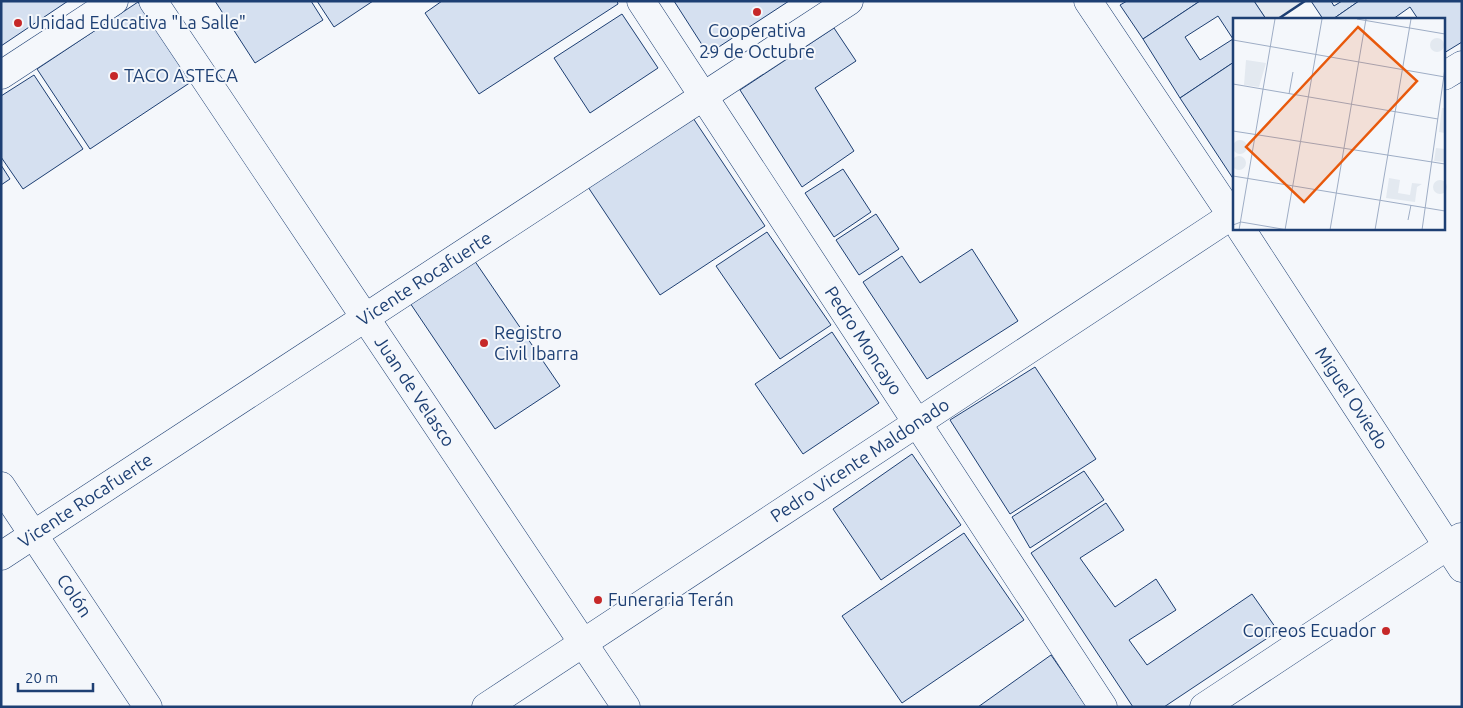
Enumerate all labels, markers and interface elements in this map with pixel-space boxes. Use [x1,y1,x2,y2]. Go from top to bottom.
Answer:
marker: Cooperativa 29 de Octubre [751,6,763,18]
place label: Unidad Educativa "La Salle" [28,12,246,32]
marker: Unidad Educativa "La Salle" [12,17,24,29]
inset map [1233,18,1446,230]
place label: Cooperativa 29 de Octubre [699,20,815,61]
place label: TACO ASTECA [124,65,238,85]
marker: TACO ASTECA [108,70,120,82]
street label: Vicente Rocafuerte [353,227,495,329]
street label: Pedro Moncayo [821,282,907,398]
place label: Registro Civil Ibarra [494,322,579,363]
street label: Juan de Velasco [371,332,460,450]
marker: Registro Civil Ibarra [478,337,490,349]
street label: Miguel Oviedo [1312,343,1393,452]
street label: Pedro Vicente Maldonado [766,394,953,526]
street label: Vicente Rocafuerte [14,449,156,551]
street label: Colón [54,570,96,620]
place label: Funeraria Terán [608,589,734,609]
marker: Funeraria Terán [592,594,604,606]
place label: Correos Ecuador [1243,620,1376,640]
marker: Correos Ecuador [1380,625,1392,637]
scale bar [18,660,92,692]
text: 20 m [25,669,58,686]

